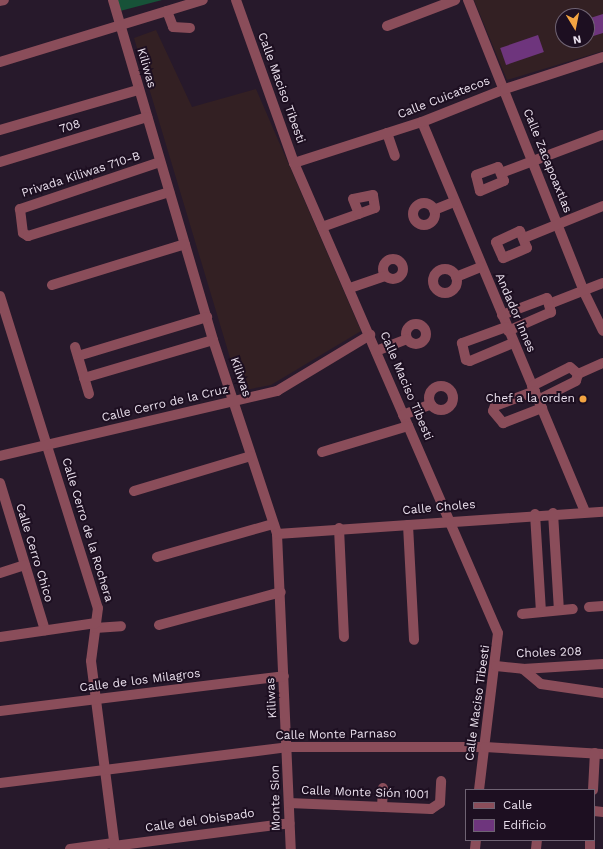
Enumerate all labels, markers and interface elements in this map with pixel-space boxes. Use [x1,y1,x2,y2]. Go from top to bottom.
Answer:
north arrow [555,8,595,48]
street label: Calle Maciso Tibesti [254,31,308,145]
text: N [572,32,582,46]
street label: Kiliwas [133,46,159,90]
street label: Calle Cuicatecos [396,74,492,122]
street label: Calle Zacapoaxtlas [520,107,574,215]
street label: 708 [58,117,82,137]
street label: Privada Kiliwas 710-B [20,149,142,201]
street label: Andador Innes [492,271,538,355]
street label: Calle Maciso Tibesti [376,329,436,443]
street label: Kiliwas [227,355,253,399]
street label: Calle Cerro de la Cruz [100,382,230,426]
place label: Chef a la orden [484,392,575,406]
marker: Chef a la orden [578,394,588,404]
street label: Calle Cerro de la Rochera [58,456,116,604]
street label: Calle Choles [402,498,476,518]
street label: Calle Cerro Chico [12,502,56,604]
street label: Calle Maciso Tibesti [463,644,493,762]
street label: Choles 208 [516,645,582,661]
street label: Calle de los Milagros [79,666,201,696]
street label: Kiliwas [264,677,280,719]
street label: Calle Monte Parnaso [275,727,397,743]
street label: Monte Sion [268,765,284,831]
street label: Calle Monte Sión 1001 [301,784,429,802]
legend [465,789,595,841]
text: Calle [503,798,532,812]
street label: Calle del Obispado [144,806,256,836]
text: Edificio [503,818,546,832]

